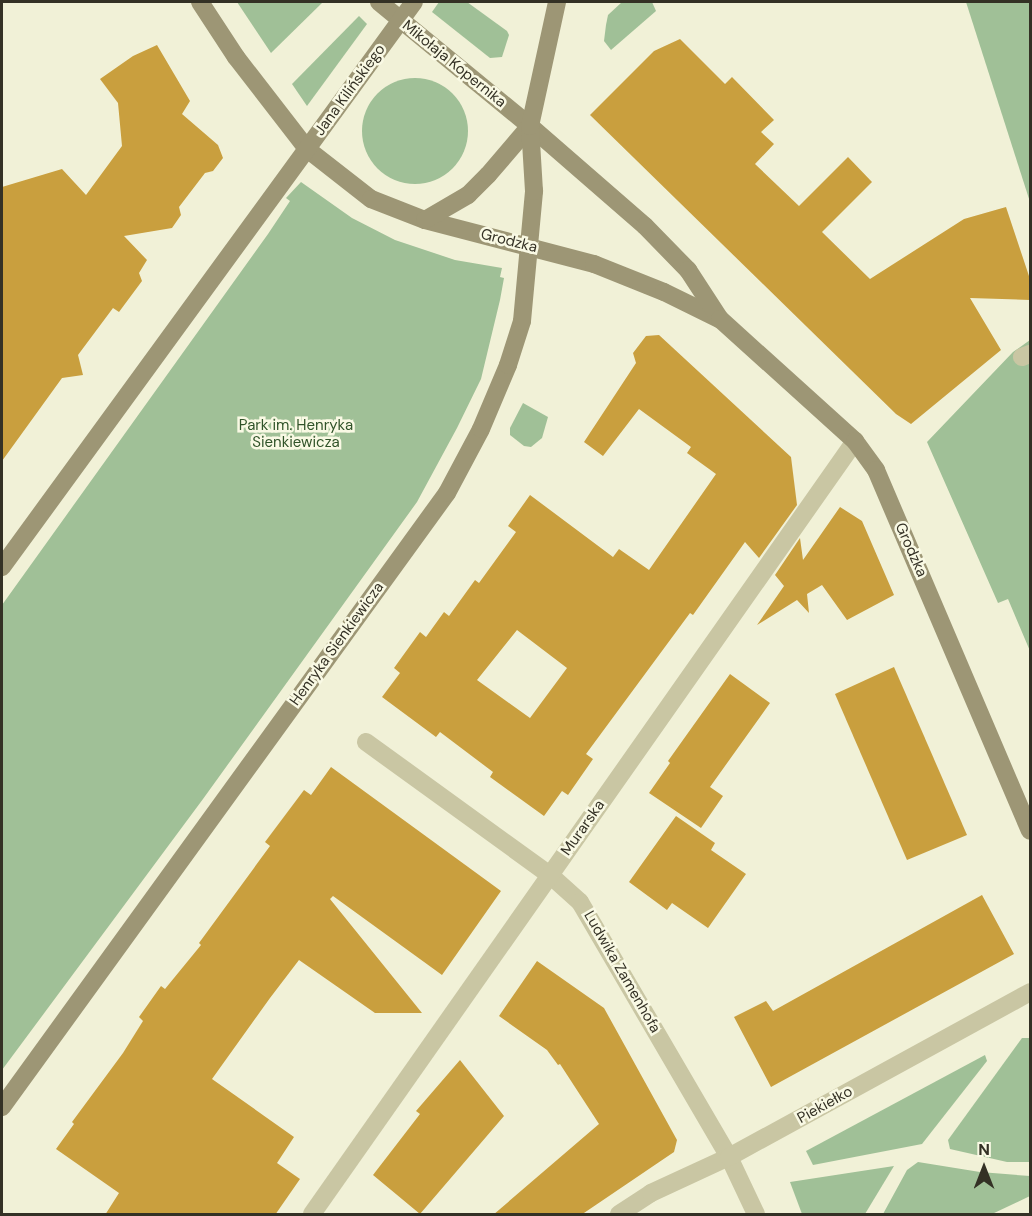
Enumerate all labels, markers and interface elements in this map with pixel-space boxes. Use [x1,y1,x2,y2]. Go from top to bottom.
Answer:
street label: Mikołaja Kopernika [398,17,510,111]
street label: Jana Kilińskiego [311,41,389,139]
street label: Grodzka [479,225,539,257]
park label: Park im. Henryka Sienkiewicza [239,416,353,451]
street label: Grodzka [891,520,931,580]
street label: Henryka Sienkiewicza [286,579,388,709]
street label: Murarska [557,797,609,859]
street label: Ludwika Zamenhofa [580,908,664,1036]
street label: Piekiełko [794,1083,856,1127]
north arrow [954,1138,1014,1198]
text: N [978,1139,990,1160]

